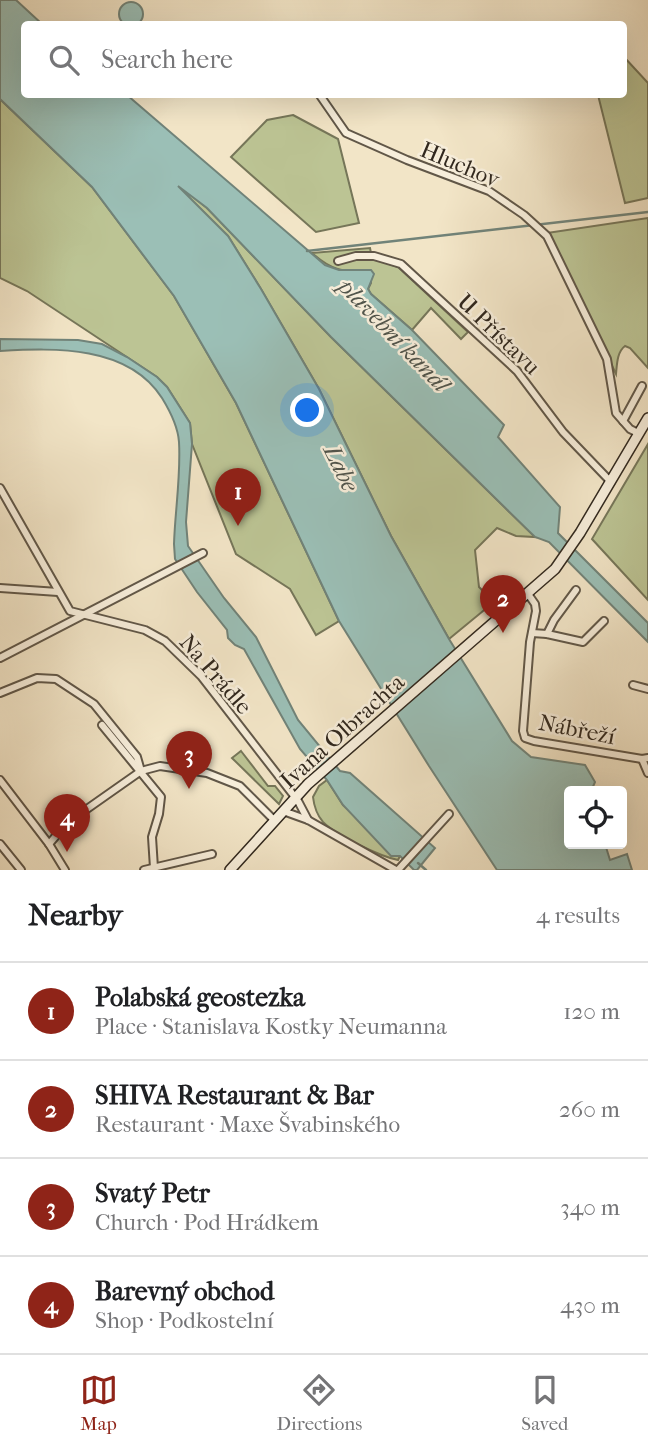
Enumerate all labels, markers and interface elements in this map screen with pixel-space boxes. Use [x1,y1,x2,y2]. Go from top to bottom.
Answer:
search box [21,21,627,98]
icon: search [45,41,83,79]
text: Search here [101,44,233,75]
street label: Hluchov [416,136,505,194]
water label: plavební kanál [330,270,457,400]
street label: U Přístavu [452,288,546,380]
your location [290,393,324,427]
water label: Labe [317,438,365,497]
pin: 1 [215,468,261,526]
pin: 2 [480,575,526,633]
street label: Na Prádle [174,629,258,720]
street label: Ivana Olbrachta [275,668,410,794]
street label: Nábřeží [536,709,618,750]
pin: 3 [166,731,212,789]
map controls [564,786,627,849]
button: locate [564,786,627,849]
pin: 4 [44,794,90,852]
text: Nearby [28,898,123,933]
text: 4 results [536,902,620,929]
text: Polabská geostezka [95,982,305,1013]
text: 1 [47,998,55,1025]
text: 120 m [563,998,620,1025]
text: Place · Stanislava Kostky Neumanna [95,1013,447,1040]
text: SHIVA Restaurant & Bar [95,1080,374,1111]
text: 2 [45,1096,57,1123]
text: 260 m [559,1096,620,1123]
text: Restaurant · Maxe Švabinského [95,1111,400,1138]
text: Svatý Petr [95,1178,210,1209]
text: 3 [46,1194,56,1221]
text: 340 m [560,1194,620,1221]
text: Church · Pod Hrádkem [95,1209,319,1236]
text: Barevný obchod [95,1276,274,1307]
text: 4 [44,1292,58,1319]
text: 430 m [560,1292,620,1319]
text: Shop · Podkostelní [95,1307,274,1334]
tab: Map [80,1371,118,1435]
tab: Directions [277,1371,362,1435]
tab: Saved [521,1371,568,1435]

